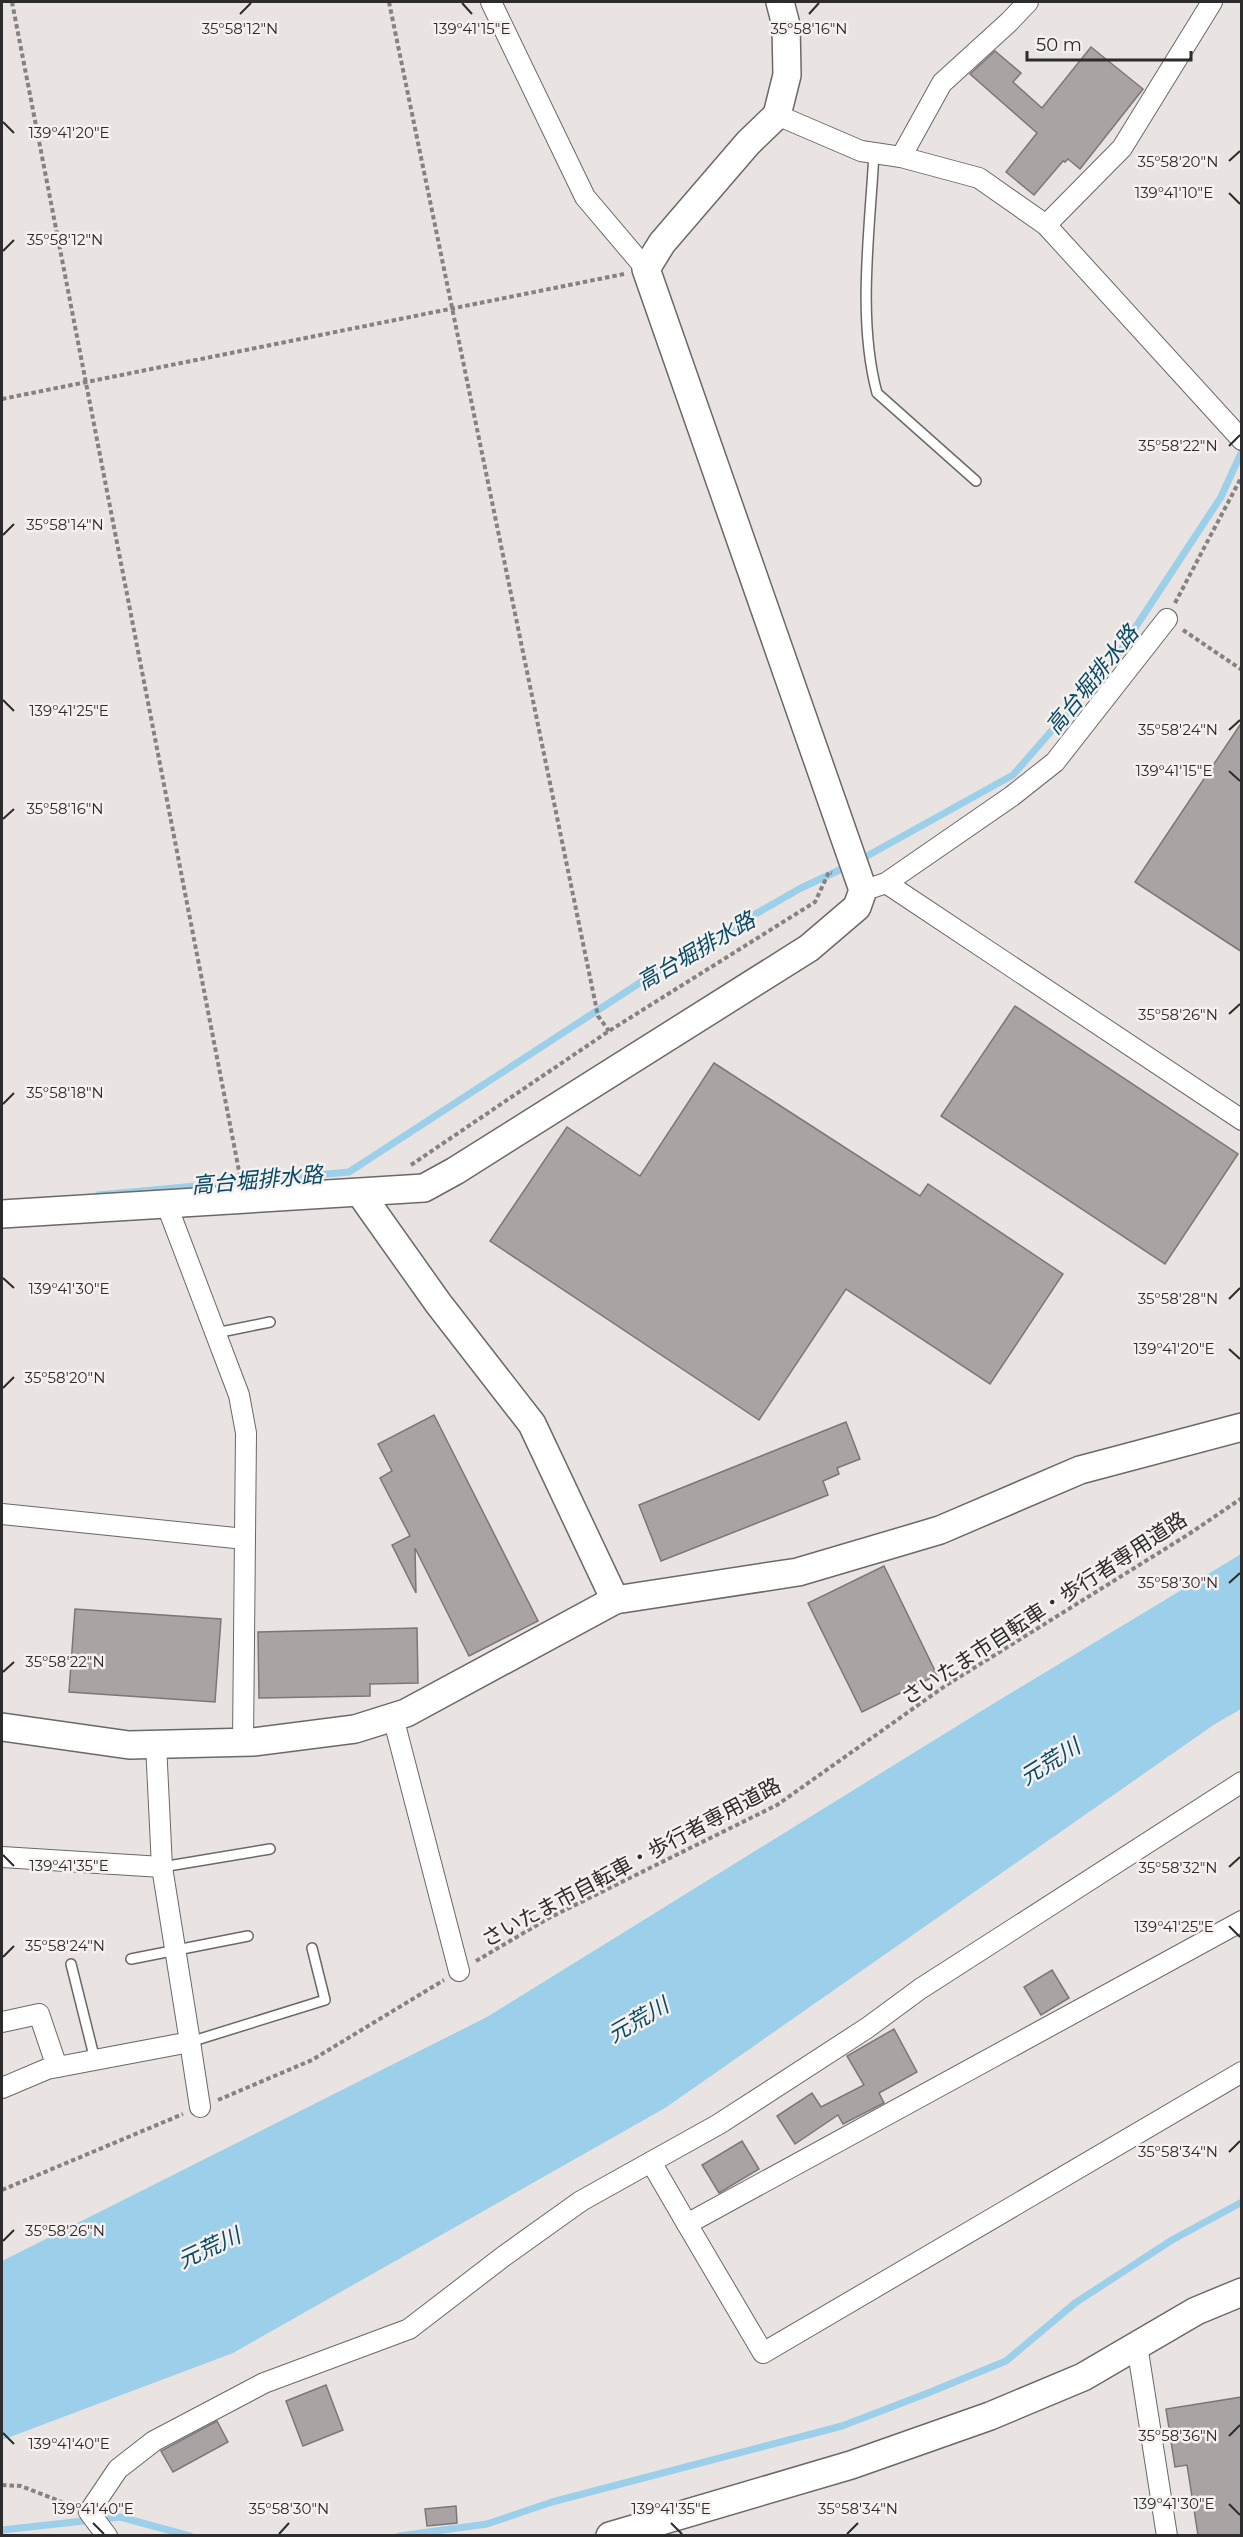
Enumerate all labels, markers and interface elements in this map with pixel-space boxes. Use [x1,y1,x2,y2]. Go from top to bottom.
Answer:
text: 35°58'12"N [202,19,278,38]
text: 139°41'15"E [434,19,510,38]
text: 35°58'16"N [770,19,848,38]
scale bar [1027,24,1190,62]
text: 50 m [1036,34,1082,56]
text: 139°41'20"E [28,123,110,142]
text: 35°58'20"N [1138,152,1218,171]
text: 139°41'10"E [1135,183,1213,202]
text: 35°58'12"N [27,230,103,249]
text: 35°58'22"N [1138,436,1218,455]
text: 35°58'14"N [26,515,104,534]
water label: 高台堀排水路 [1040,619,1145,740]
text: 139°41'25"E [29,701,109,720]
text: 35°58'24"N [1138,720,1218,739]
text: 139°41'15"E [1136,761,1212,780]
text: 35°58'16"N [26,799,104,818]
water label: 高台堀排水路 [632,905,762,996]
text: 35°58'26"N [1138,1005,1218,1024]
text: 35°58'18"N [26,1083,104,1102]
water label: 高台堀排水路 [190,1161,326,1199]
text: 139°41'30"E [28,1279,110,1298]
text: 35°58'28"N [1138,1289,1218,1308]
text: 139°41'20"E [1133,1339,1215,1358]
text: 35°58'20"N [25,1368,105,1387]
street label: さいたま市自転車・歩行者専用道路 [897,1506,1191,1710]
text: 35°58'30"N [1138,1573,1218,1592]
text: 35°58'22"N [25,1652,105,1671]
water label: 元荒川 [1015,1732,1087,1791]
street label: さいたま市自転車・歩行者専用道路 [477,1772,785,1952]
text: 139°41'35"E [29,1856,109,1875]
text: 35°58'32"N [1138,1858,1218,1877]
text: 139°41'25"E [1134,1917,1214,1936]
text: 35°58'24"N [25,1936,105,1955]
water label: 元荒川 [603,1991,675,2048]
text: 35°58'34"N [1138,2142,1218,2161]
text: 35°58'26"N [25,2221,105,2240]
water label: 元荒川 [173,2221,246,2274]
text: 35°58'36"N [1138,2426,1218,2445]
text: 139°41'40"E [28,2434,110,2453]
text: 139°41'30"E [1133,2494,1215,2513]
text: 139°41'40"E [52,2499,134,2518]
text: 35°58'30"N [249,2499,329,2518]
text: 139°41'35"E [631,2499,711,2518]
text: 35°58'34"N [818,2499,898,2518]

